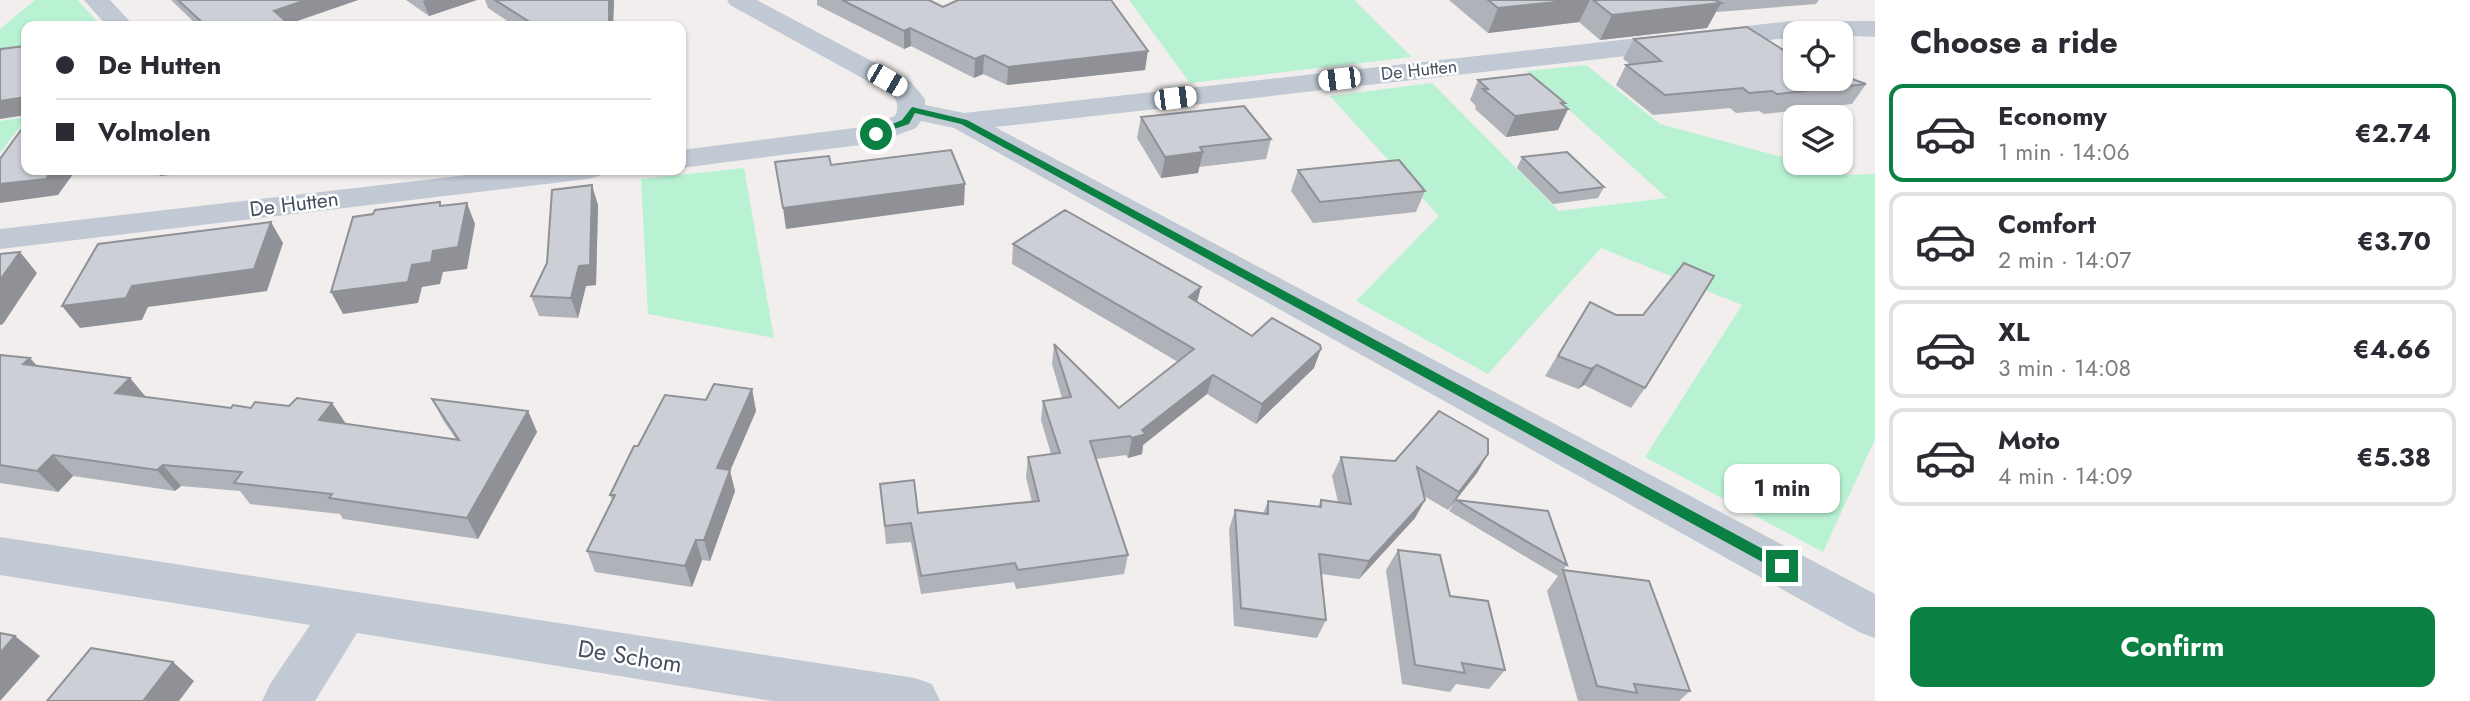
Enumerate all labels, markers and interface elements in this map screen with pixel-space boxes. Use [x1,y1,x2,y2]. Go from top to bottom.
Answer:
text: Choose a ride [1910,19,2118,65]
map controls [1783,21,1853,175]
button: locate [1783,21,1853,91]
text: De Hutten [98,46,222,84]
street label: De Hutten [1380,53,1458,87]
car [864,60,911,100]
car [1317,66,1362,92]
car [1153,85,1198,111]
text: Economy [1998,97,2107,135]
icon: car [1914,102,1977,165]
button: layers [1783,105,1853,175]
text: Volmolen [98,113,211,151]
text: €2.74 [2355,114,2431,152]
route start [860,118,892,150]
text: 1 min · 14:06 [1998,135,2130,169]
street label: De Hutten [248,184,340,224]
text: Comfort [1998,205,2096,243]
icon: car [1914,210,1977,273]
text: €3.70 [2357,222,2431,260]
text: 2 min · 14:07 [1998,243,2131,277]
text: XL [1998,313,2030,351]
icon: car [1914,318,1977,381]
text: €4.66 [2353,330,2431,368]
text: 3 min · 14:08 [1998,351,2131,385]
text: Moto [1998,421,2060,459]
icon: car [1914,426,1977,489]
text: €5.38 [2356,438,2431,476]
text: 4 min · 14:09 [1998,459,2133,493]
callout: 1 min [1724,464,1840,514]
text: 1 min [1753,471,1811,505]
route end [1766,550,1798,582]
button: Confirm [1910,607,2435,687]
street label: De Schom [575,631,685,681]

